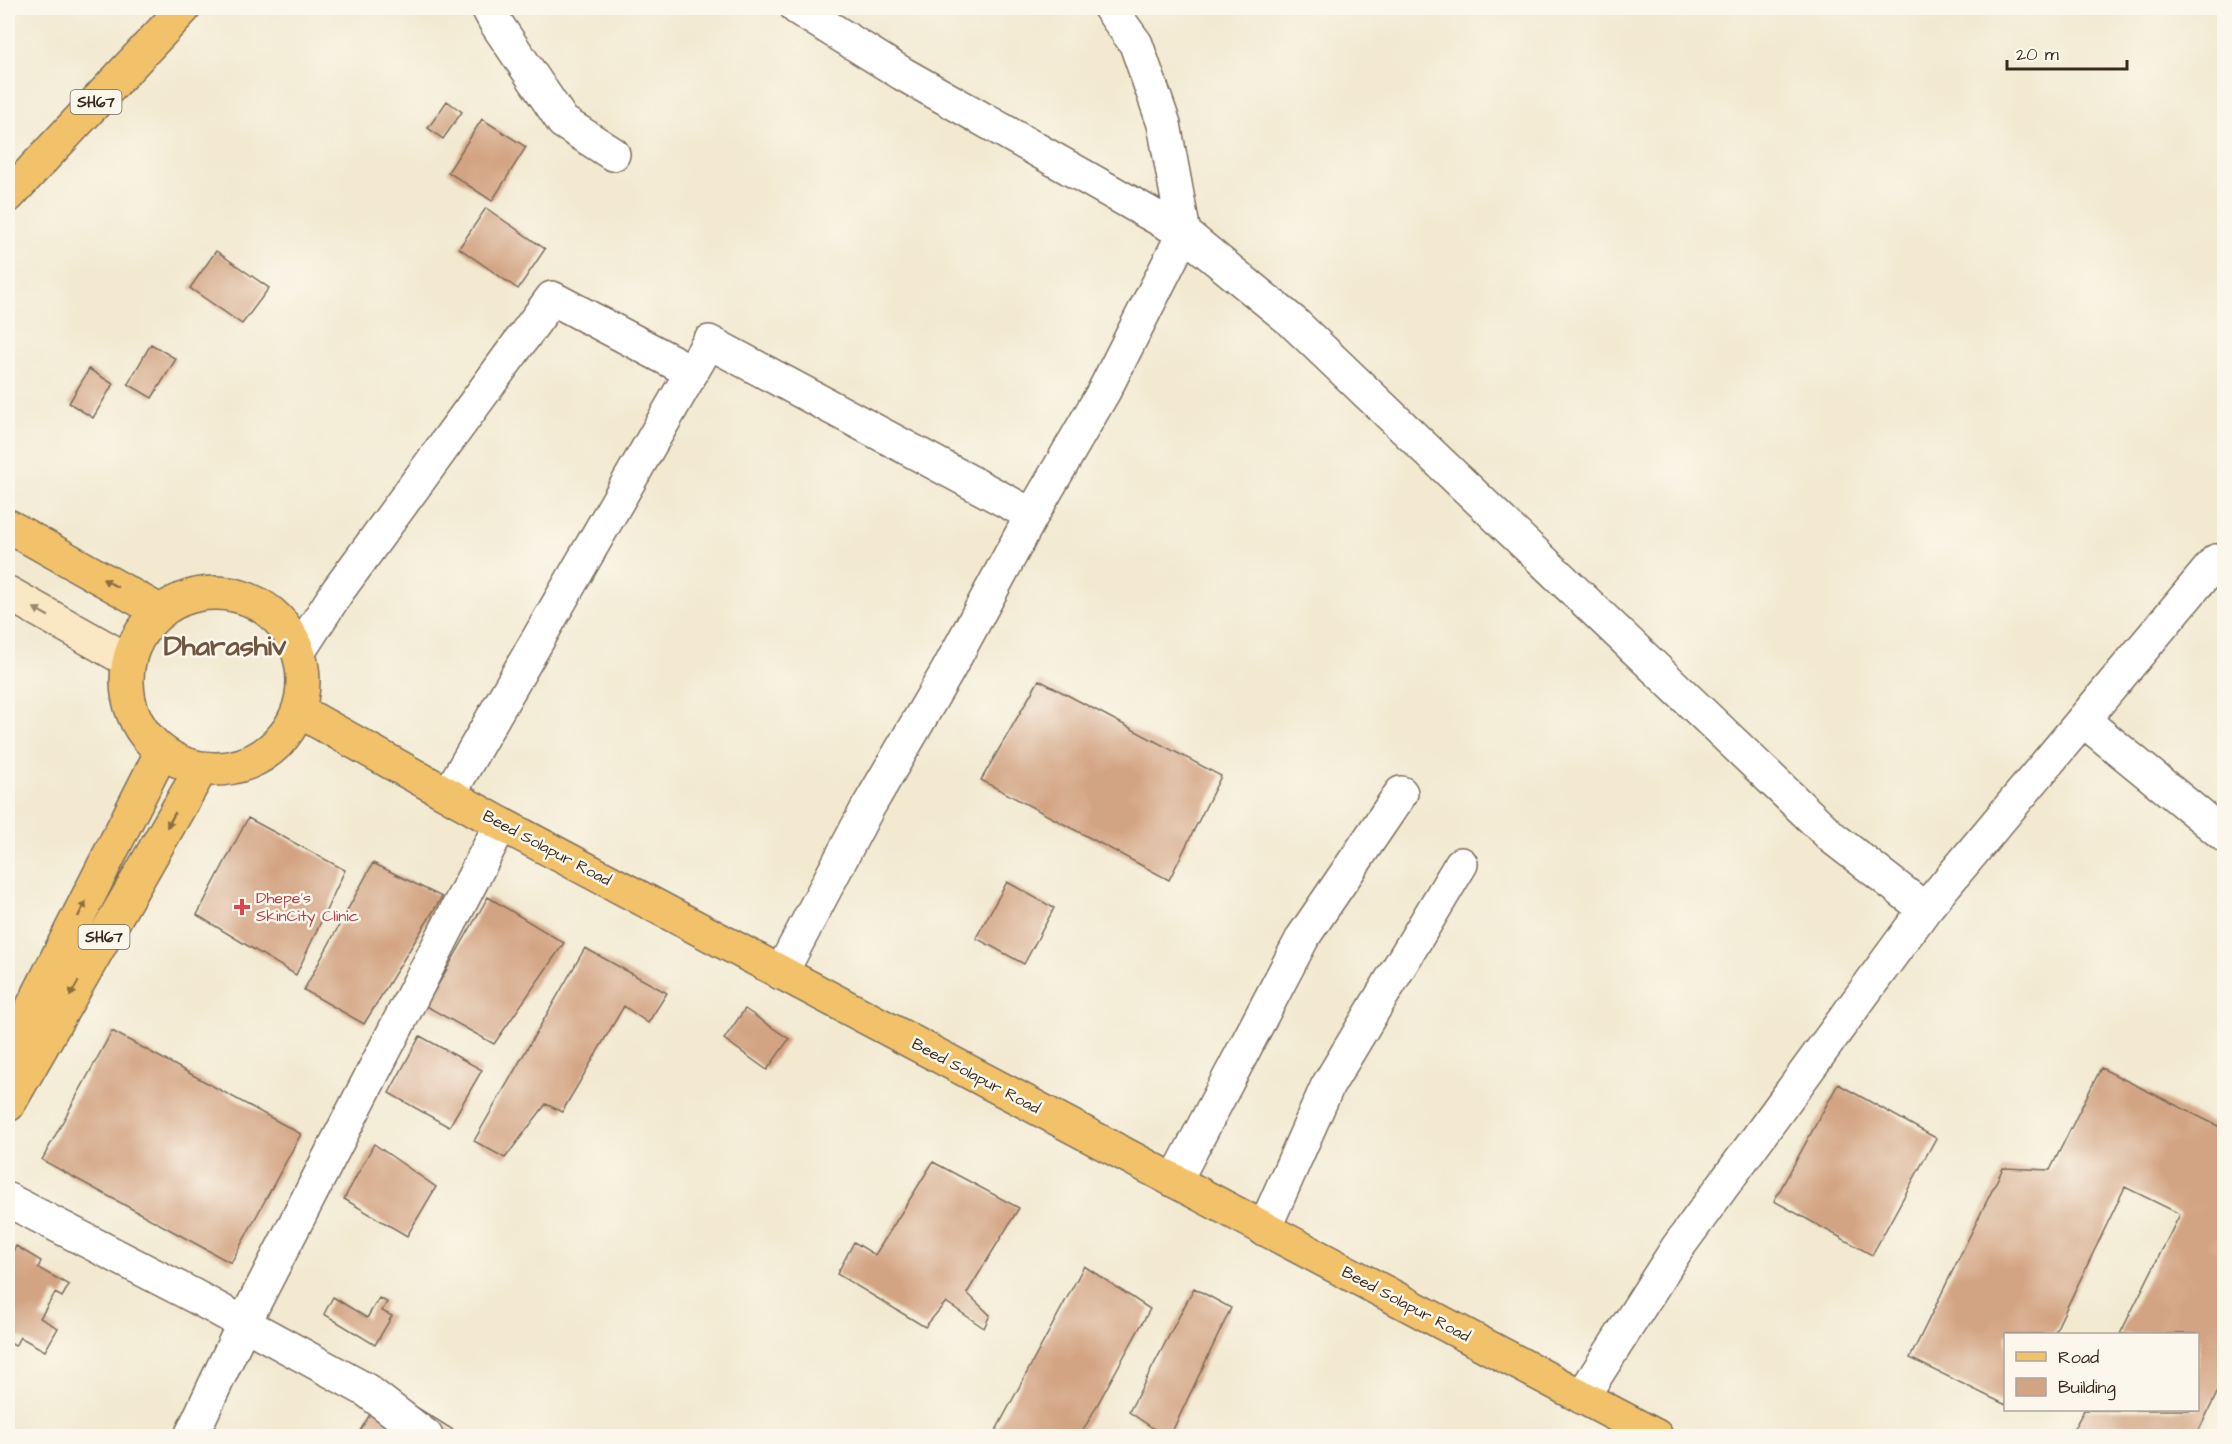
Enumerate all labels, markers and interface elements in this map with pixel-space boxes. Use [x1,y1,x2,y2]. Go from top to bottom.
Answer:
scale bar [2007,33,2127,71]
text: 20 m [2016,42,2059,67]
road number: SH67 [70,90,122,114]
one-way arrow [101,578,118,588]
one-way arrow [33,607,50,617]
district label: Dharashiv [164,627,287,666]
street label: Beed Solapur Road [479,805,615,891]
one-way arrow [166,812,177,828]
place label: Dhepe's SkinCity Clinic [256,887,359,928]
marker: Dhepe's SkinCity Clinic [233,898,251,916]
one-way arrow [77,901,86,918]
road number: SH67 [78,925,130,949]
one-way arrow [69,981,79,998]
street label: Beed Solapur Road [908,1033,1044,1119]
street label: Beed Solapur Road [1338,1261,1474,1347]
legend [2004,1333,2199,1411]
text: Road [2058,1345,2099,1370]
text: Building [2058,1375,2116,1401]

